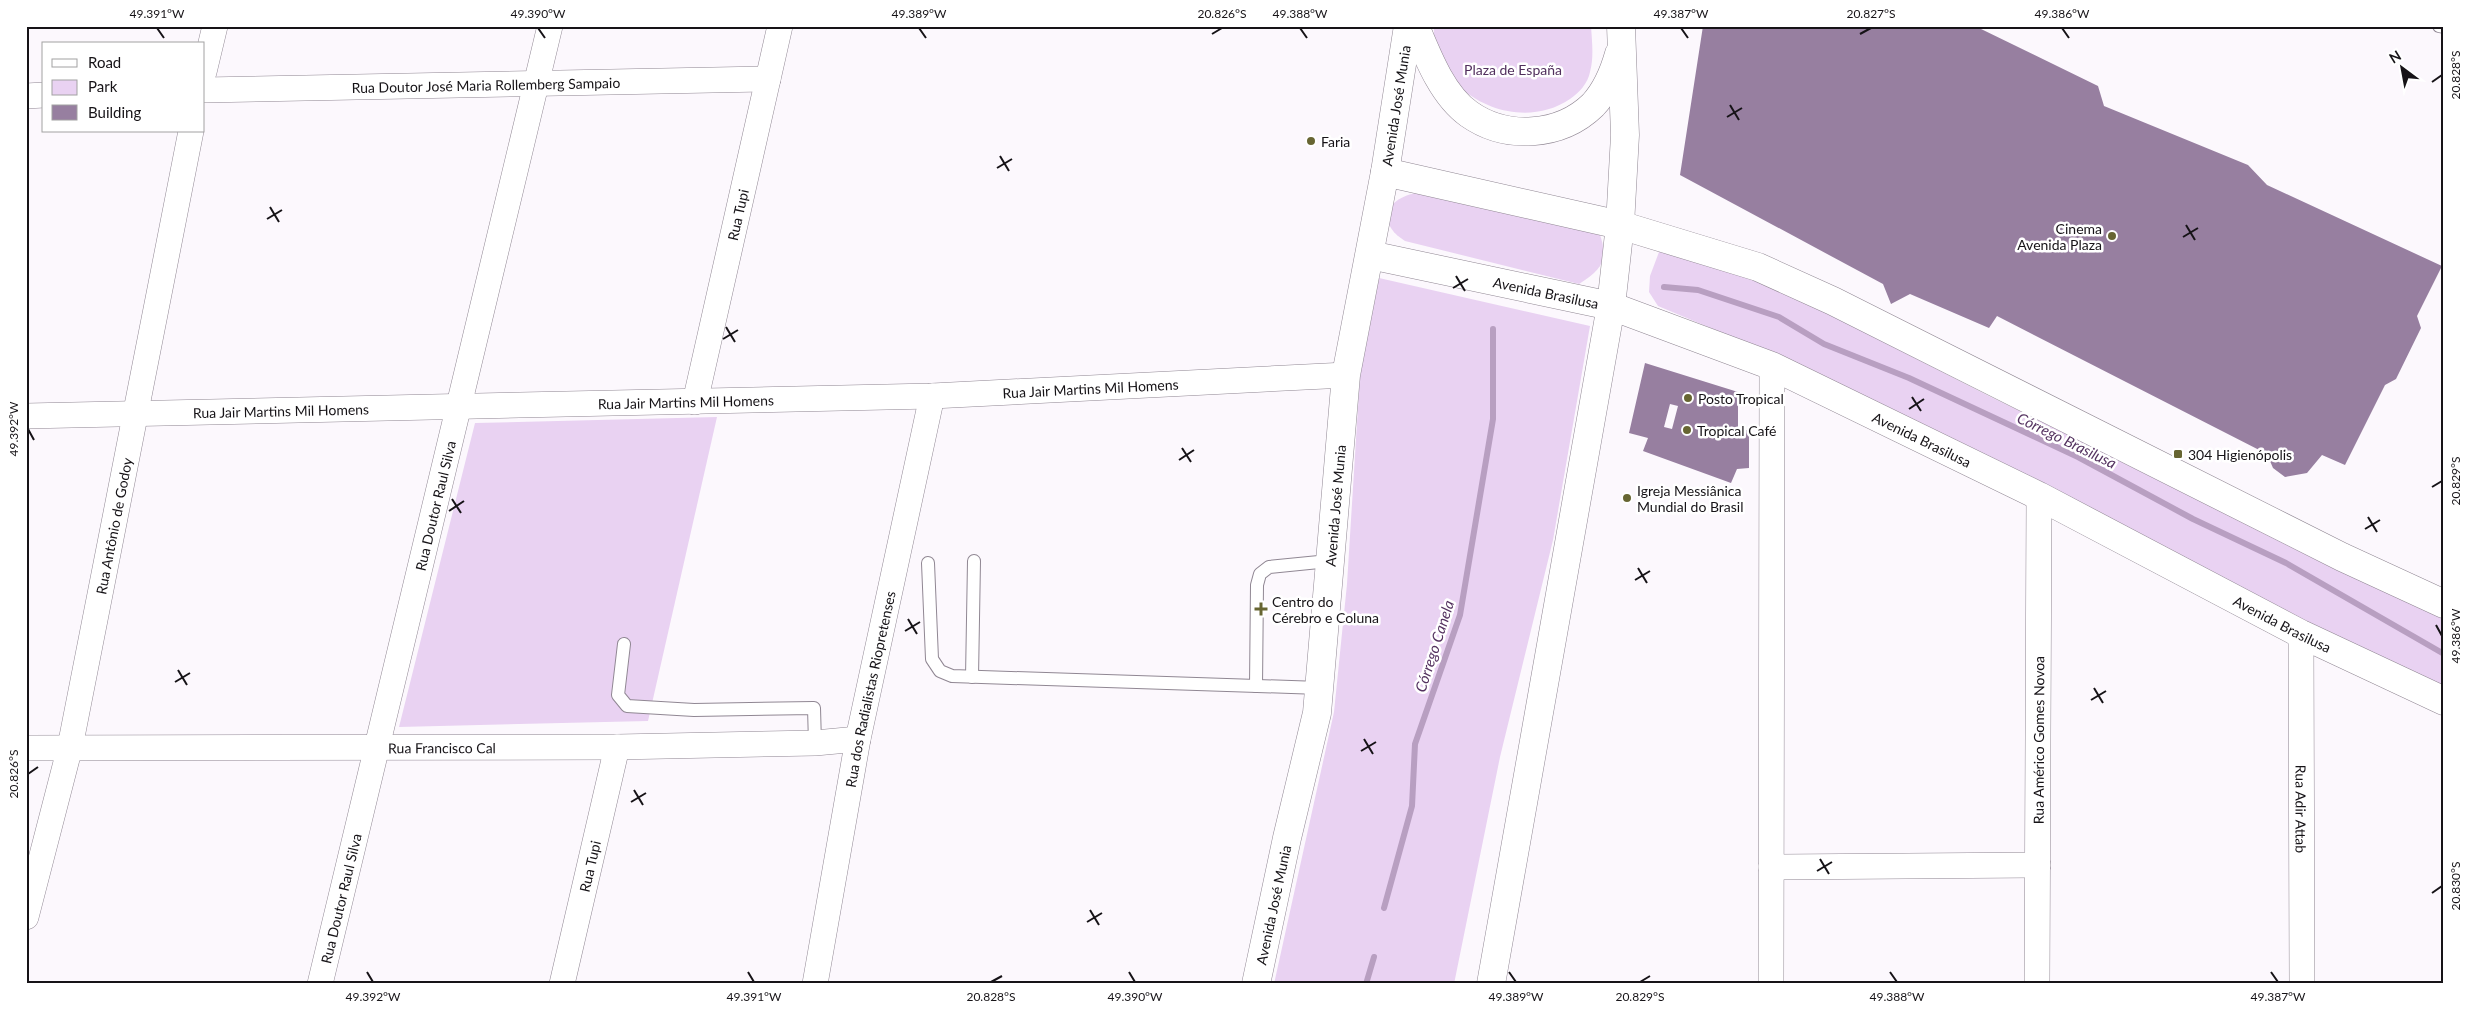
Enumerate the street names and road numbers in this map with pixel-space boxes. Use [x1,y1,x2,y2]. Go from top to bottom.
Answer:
street label: Avenida José Munia [1378,44,1413,167]
street label: Rua Doutor José Maria Rollemberg Sampaio [351,73,620,96]
street label: Rua Tupi [723,187,751,242]
street label: Avenida Brasilusa [1492,273,1600,312]
street label: Rua Jair Martins Mil Homens [1002,375,1179,401]
street label: Rua Jair Martins Mil Homens [598,391,774,412]
street label: Rua Jair Martins Mil Homens [193,400,369,421]
street label: Avenida Brasilusa [1870,408,1974,470]
street label: Rua Doutor Raul Silva [411,439,459,572]
street label: Avenida José Munia [1321,444,1348,567]
street label: Rua Antônio de Godoy [92,455,135,596]
street label: Rua dos Radialistas Riopretenses [841,589,898,789]
street label: Avenida Brasilusa [2231,592,2334,655]
street label: Rua Américo Gomes Novoa [2029,656,2047,824]
street label: Rua Francisco Cal [388,739,496,756]
street label: Rua Adir Attab [2293,765,2310,853]
street label: Rua Doutor Raul Silva [317,832,364,965]
street label: Rua Tupi [575,839,604,894]
street label: Avenida José Munia [1252,843,1294,966]

